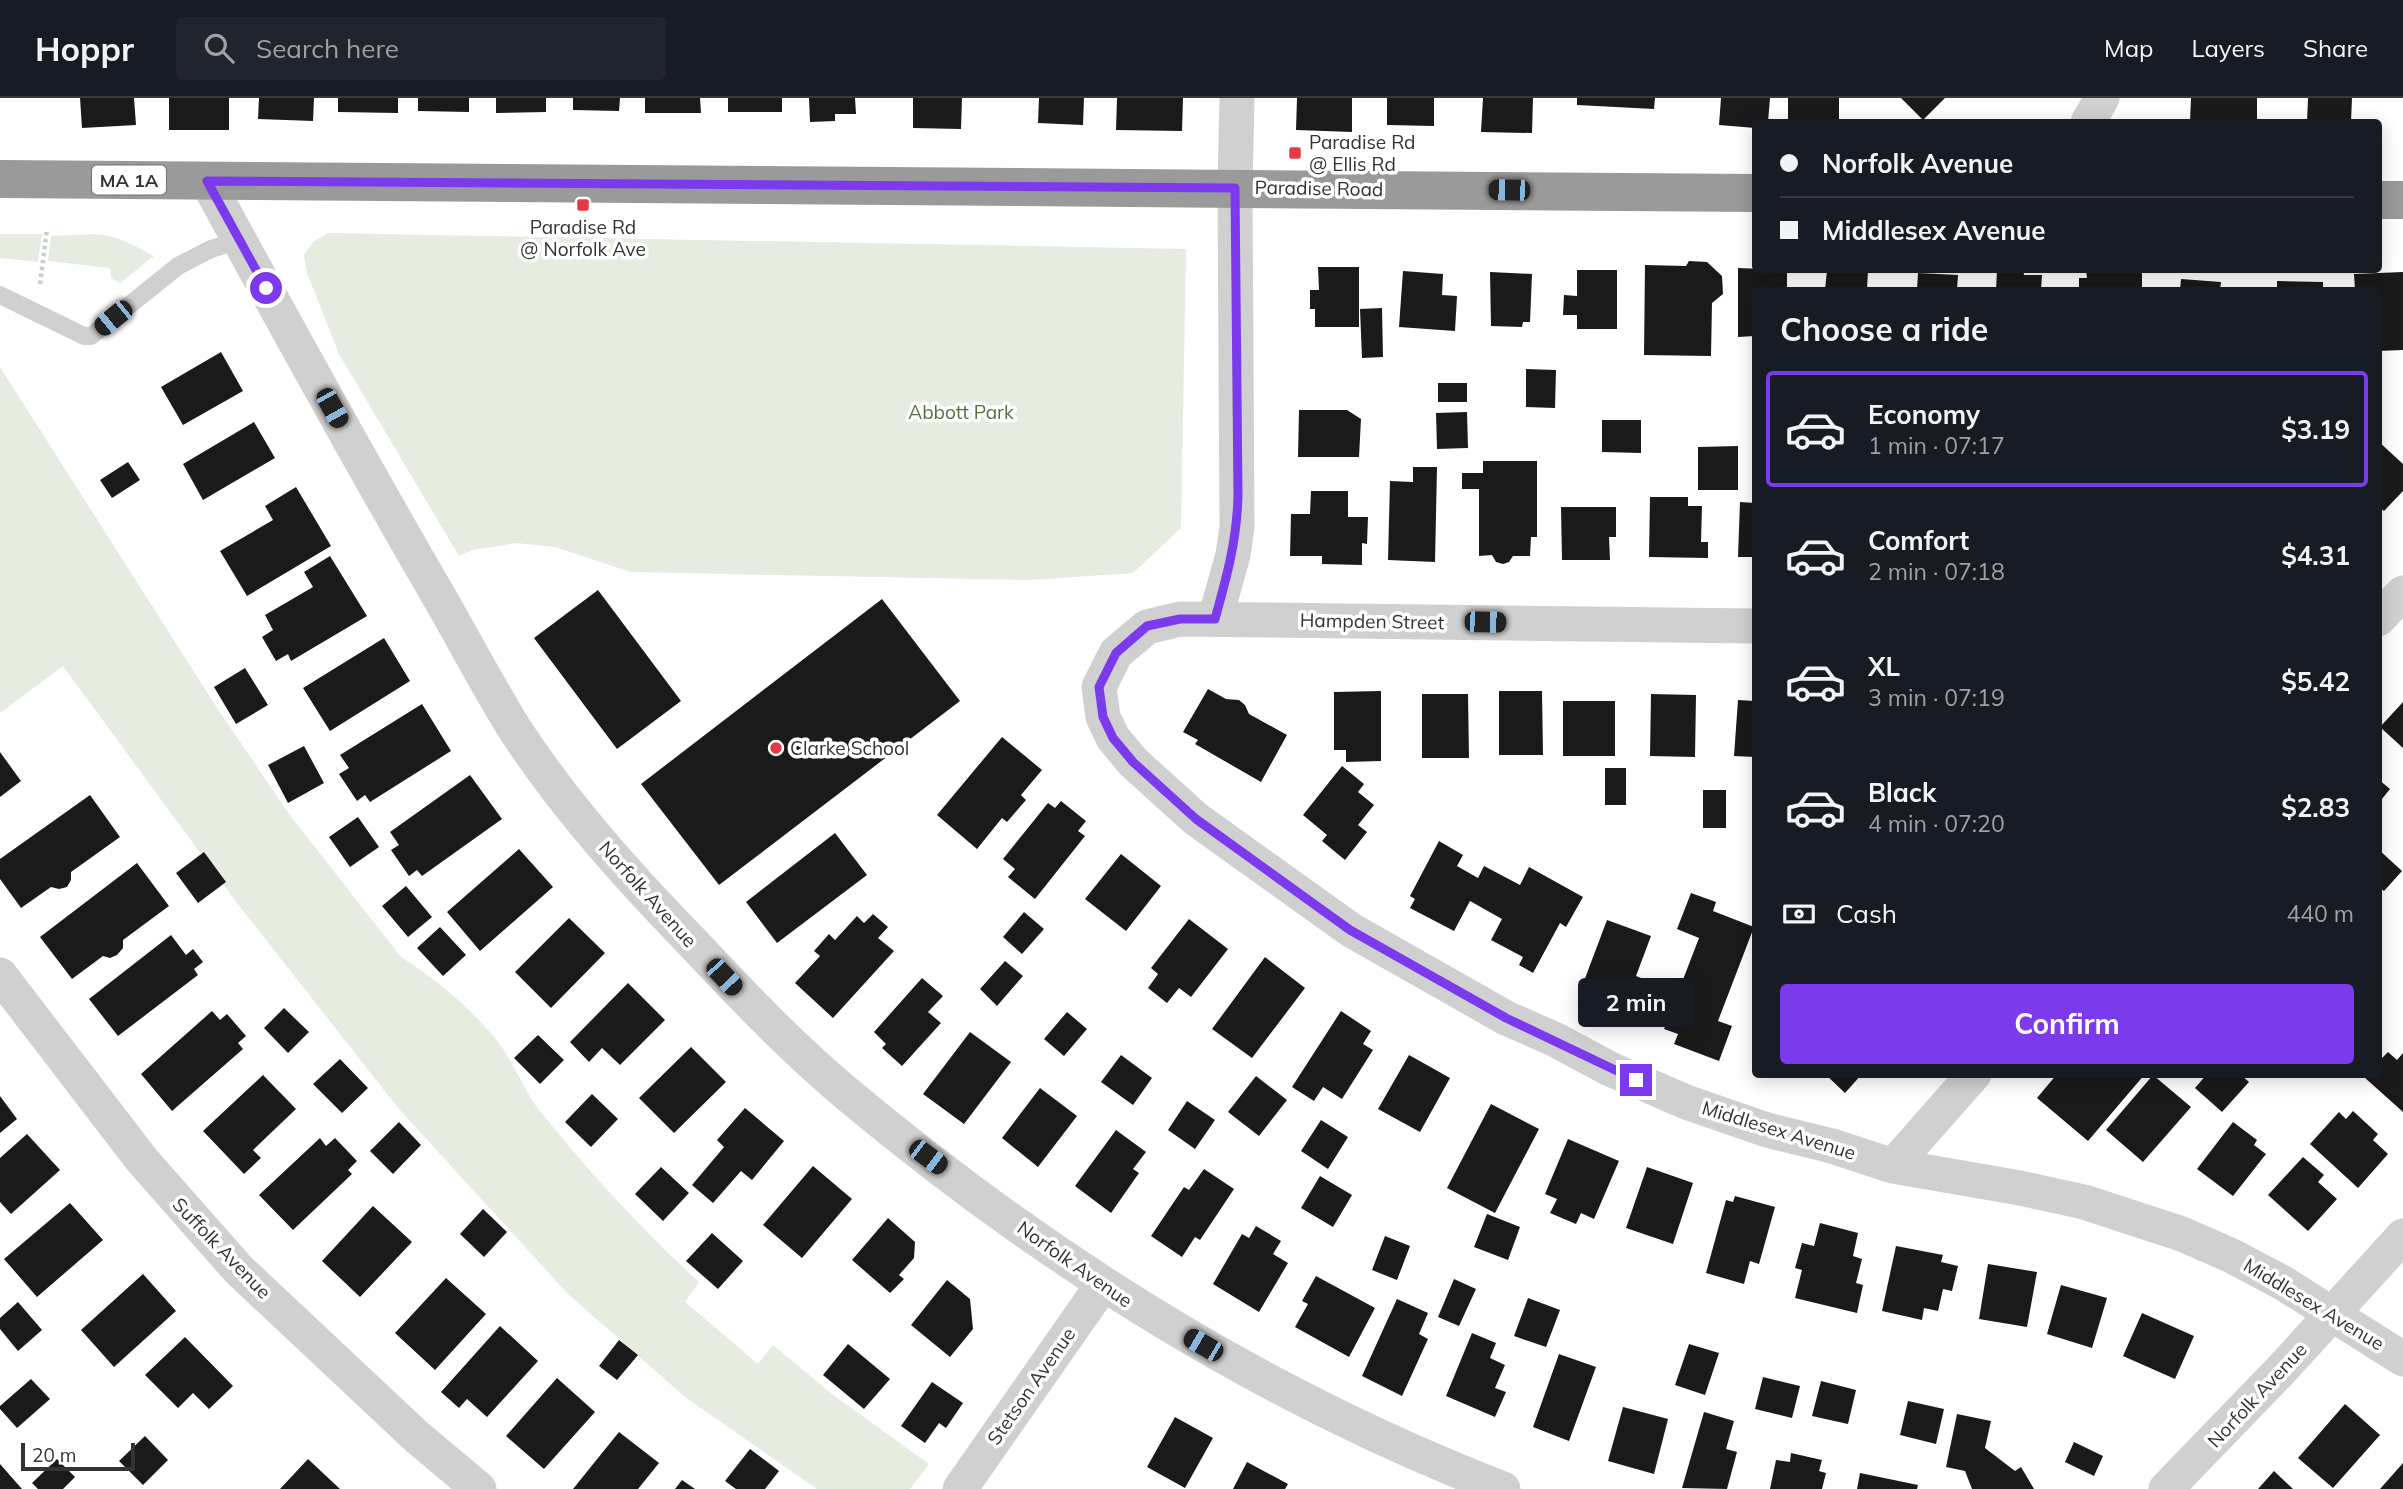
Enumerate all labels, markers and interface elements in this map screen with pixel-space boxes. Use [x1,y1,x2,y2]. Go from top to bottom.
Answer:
search box [176,17,666,80]
text: Hoppr [35,28,134,69]
icon: search [200,29,238,67]
text: Search here [256,32,399,65]
text: Map [2104,33,2153,63]
text: Layers [2191,33,2265,63]
text: Share [2303,33,2368,63]
place label: Paradise Rd @ Ellis Rd [1309,130,1416,176]
marker: Paradise Rd @ Ellis Rd [1287,145,1303,161]
text: Norfolk Avenue [1822,147,2013,180]
road number: MA 1A [92,166,166,194]
street label: Paradise Road [1254,175,1384,201]
car [1488,179,1531,201]
marker: Paradise Rd @ Norfolk Ave [575,197,591,213]
text: Middlesex Avenue [1822,214,2046,247]
place label: Paradise Rd @ Norfolk Ave [520,215,646,261]
route start [250,272,282,304]
car [91,297,136,339]
text: Choose a ride [1780,309,1988,349]
car [313,385,352,431]
icon: car [1784,398,1847,461]
text: Economy [1868,398,1980,431]
park label: Abbott Park [908,400,1014,424]
text: $3.19 [2281,413,2350,446]
text: 1 min · 07:17 [1868,431,2005,460]
icon: car [1784,524,1847,587]
text: Comfort [1868,524,1969,557]
text: $4.31 [2281,539,2350,572]
text: 2 min · 07:18 [1868,557,2005,586]
street label: Hampden Street [1300,608,1445,634]
car [1464,611,1507,633]
icon: car [1784,650,1847,713]
text: XL [1868,650,1900,683]
text: $5.42 [2281,665,2350,698]
text: 3 min · 07:19 [1868,683,2005,712]
place label: Clarke School [790,736,909,760]
marker: Clarke School [768,740,784,756]
icon: car [1784,776,1847,839]
text: Black [1868,776,1936,809]
text: $2.83 [2281,791,2350,824]
text: 4 min · 07:20 [1868,809,2005,838]
street label: Norfolk Avenue [594,836,702,952]
icon: cash [1780,895,1818,933]
text: Cash [1836,897,1897,930]
text: 440 m [2286,899,2354,928]
car [702,954,747,1000]
callout: 2 min [1578,978,1694,1028]
button: Confirm [1780,984,2354,1064]
text: 2 min [1606,988,1666,1017]
route end [1620,1064,1652,1096]
street label: Middlesex Avenue [1699,1095,1859,1165]
car [905,1136,952,1178]
street label: Suffolk Avenue [168,1192,276,1304]
street label: Norfolk Avenue [1013,1215,1137,1313]
street label: Middlesex Avenue [2239,1253,2389,1355]
street label: Stetson Avenue [982,1323,1080,1449]
car [1180,1325,1227,1365]
street label: Norfolk Avenue [2202,1337,2312,1453]
scale bar [21,1440,135,1472]
text: 20 m [32,1443,76,1467]

